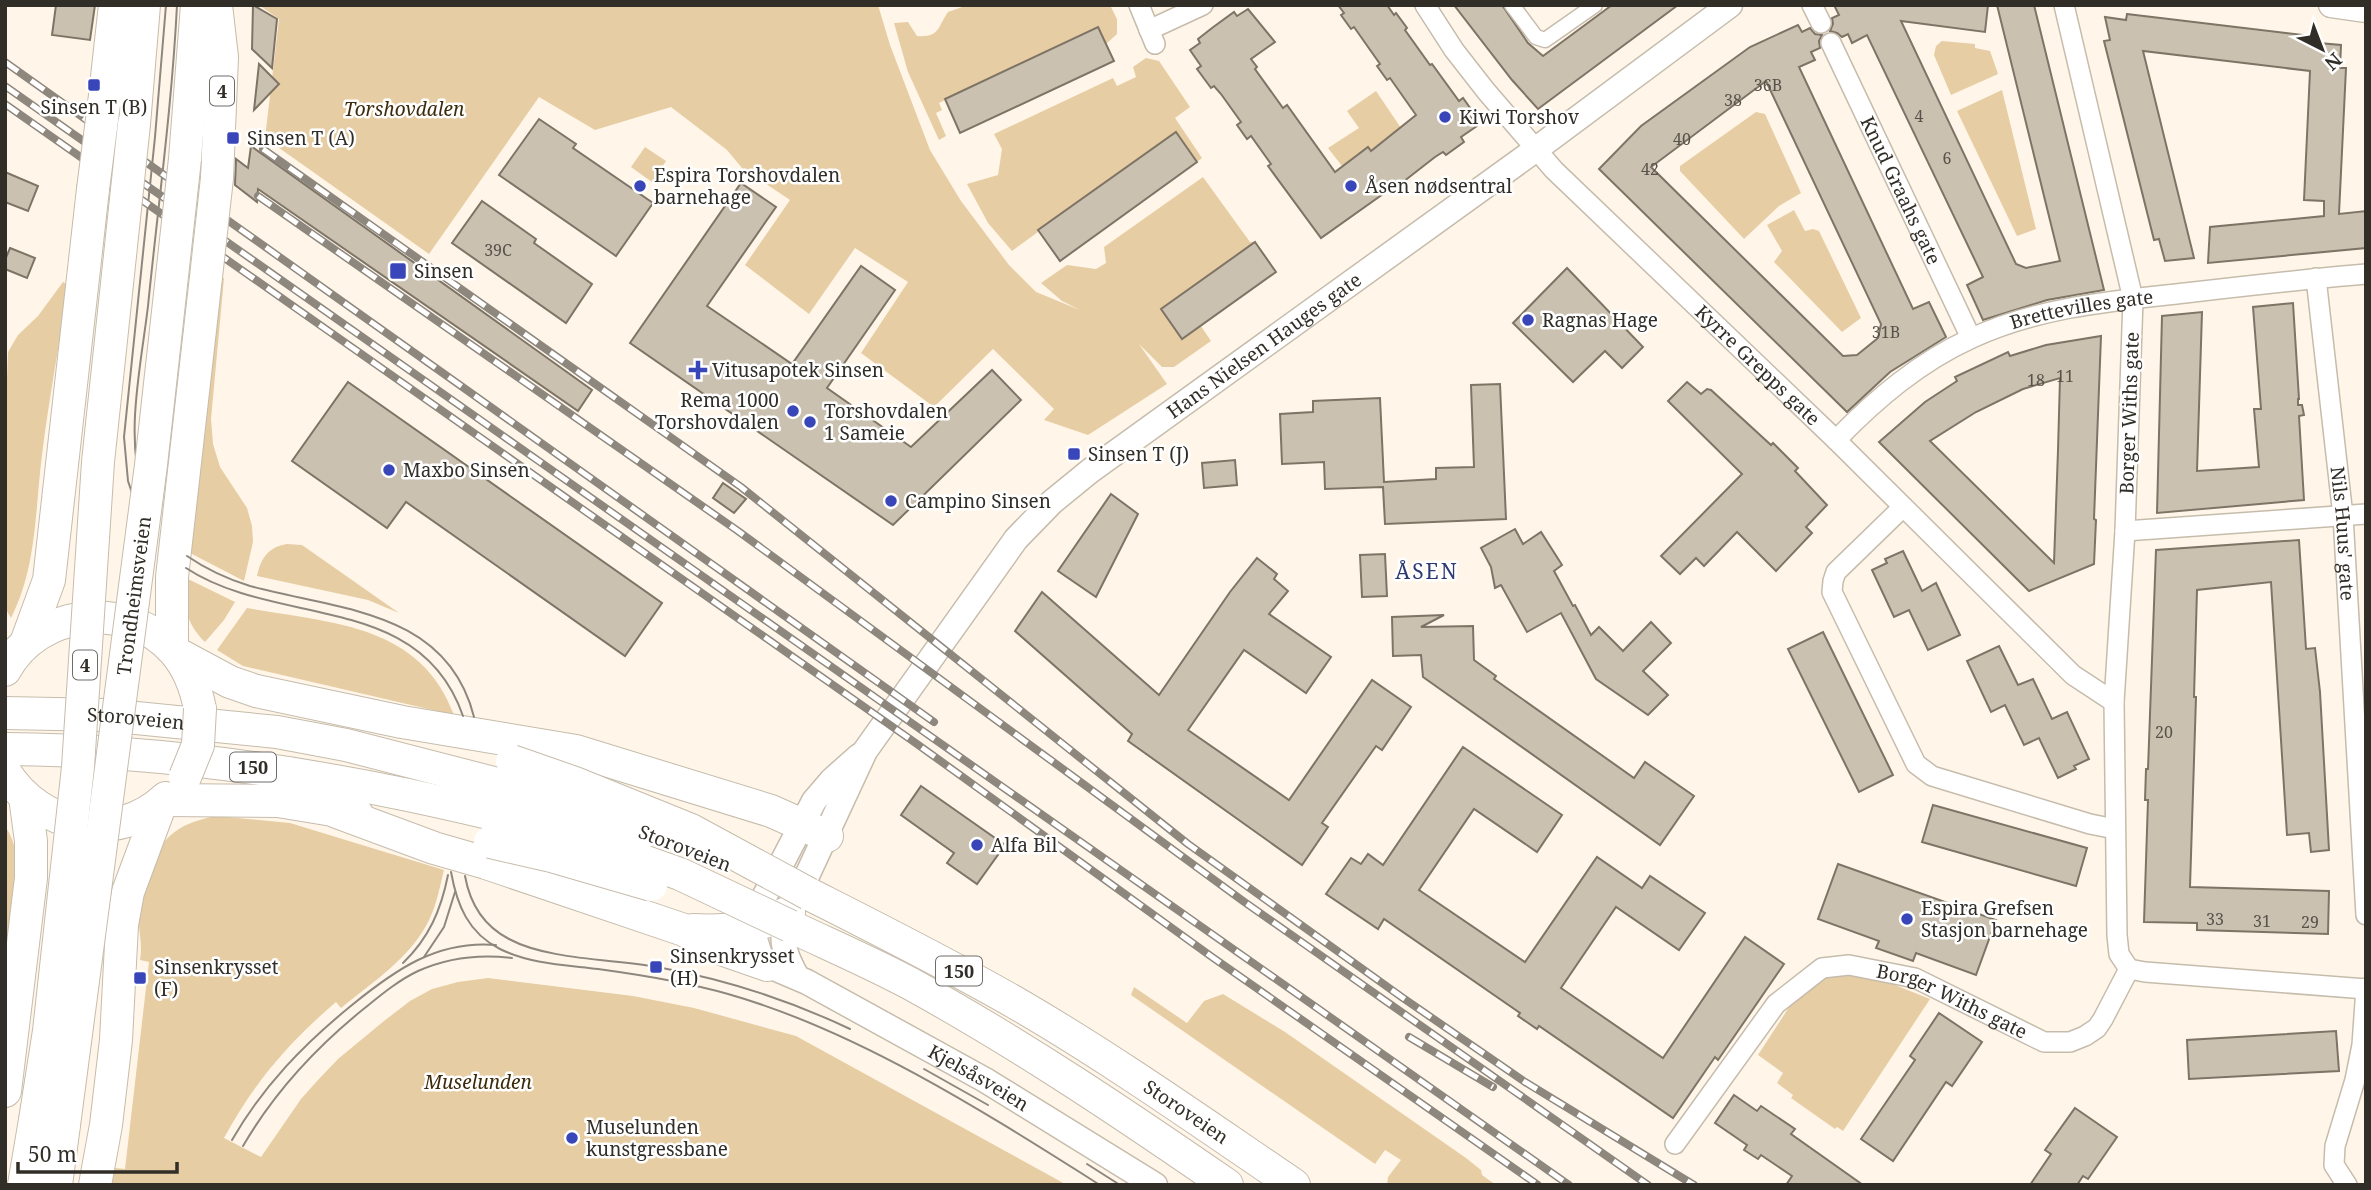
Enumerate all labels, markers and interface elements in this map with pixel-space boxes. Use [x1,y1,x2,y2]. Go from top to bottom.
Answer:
north arrow [2287,14,2357,84]
text: N [2319,47,2348,76]
house number: 36B [1754,74,1782,96]
road number: 4 [210,76,234,106]
marker: Sinsen T (B) [86,77,102,93]
house number: 38 [1724,89,1742,111]
place label: Sinsen T (B) [41,94,147,120]
park label: Torshovdalen [344,96,465,122]
place label: Kiwi Torshov [1459,104,1579,130]
house number: 4 [1915,105,1924,127]
marker: Kiwi Torshov [1437,109,1453,125]
street label: Knud Graahs gate [1855,112,1947,269]
place label: Sinsen T (A) [247,125,355,151]
house number: 40 [1673,128,1691,150]
marker: Sinsen T (A) [225,130,241,146]
house number: 6 [1943,147,1952,169]
house number: 42 [1641,158,1659,180]
place label: Espira Torshovdalen barnehage [654,162,840,210]
place label: Åsen nødsentral [1365,173,1512,199]
marker: Espira Torshovdalen barnehage [632,178,648,194]
marker: Åsen nødsentral [1343,178,1359,194]
house number: 39C [484,239,512,261]
place label: Sinsen [414,258,474,284]
marker: Sinsen [388,261,408,281]
street label: Hans Nielsen Hauges gate [1162,267,1366,424]
street label: Brettevilles gate [2007,284,2155,335]
street label: Kyrre Grepps gate [1690,299,1826,431]
place label: Ragnas Hage [1542,307,1658,333]
marker: Ragnas Hage [1520,312,1536,328]
house number: 31B [1872,321,1900,343]
street label: Borger Withs gate [2113,331,2145,495]
place label: Vitusapotek Sinsen [712,357,884,383]
marker: Vitusapotek Sinsen [690,362,706,378]
house number: 11 [2056,365,2074,387]
house number: 18 [2027,369,2045,391]
place label: Rema 1000 Torshovdalen [655,387,779,435]
place label: Torshovdalen 1 Sameie [824,398,948,446]
marker: Rema 1000 Torshovdalen [785,403,801,419]
marker: Torshovdalen 1 Sameie [802,414,818,430]
place label: Sinsen T (J) [1088,441,1189,467]
marker: Sinsen T (J) [1066,446,1082,462]
place label: Maxbo Sinsen [403,457,530,483]
marker: Maxbo Sinsen [381,462,397,478]
street label: Nils Huus' gate [2324,465,2361,601]
place label: Campino Sinsen [905,488,1051,514]
marker: Campino Sinsen [883,493,899,509]
street label: Trondheimsveien [110,515,157,677]
district label: ÅSEN [1395,557,1459,585]
road number: 4 [73,650,97,680]
street label: Storoveien [87,702,186,736]
house number: 20 [2155,721,2173,743]
road number: 150 [230,752,276,782]
street label: Storoveien [635,818,735,878]
place label: Alfa Bil [991,832,1057,858]
marker: Alfa Bil [969,837,985,853]
place label: Espira Grefsen Stasjon barnehage [1921,895,2088,943]
house number: 33 [2206,908,2224,930]
house number: 31 [2253,910,2271,932]
marker: Espira Grefsen Stasjon barnehage [1899,911,1915,927]
house number: 29 [2301,911,2319,933]
place label: Sinsenkrysset (H) [670,943,795,991]
place label: Sinsenkrysset (F) [154,954,279,1002]
road number: 150 [936,956,982,986]
street label: Borger Withs gate [1874,958,2032,1045]
marker: Sinsenkrysset (H) [648,959,664,975]
marker: Sinsenkrysset (F) [132,970,148,986]
street label: Kjelsåsveien [923,1038,1034,1117]
park label: Muselunden [423,1069,532,1095]
street label: Storoveien [1139,1074,1234,1150]
place label: Muselunden kunstgressbane [586,1114,728,1162]
scale bar [18,1130,177,1174]
marker: Muselunden kunstgressbane [564,1130,580,1146]
text: 50 m [28,1140,77,1168]

